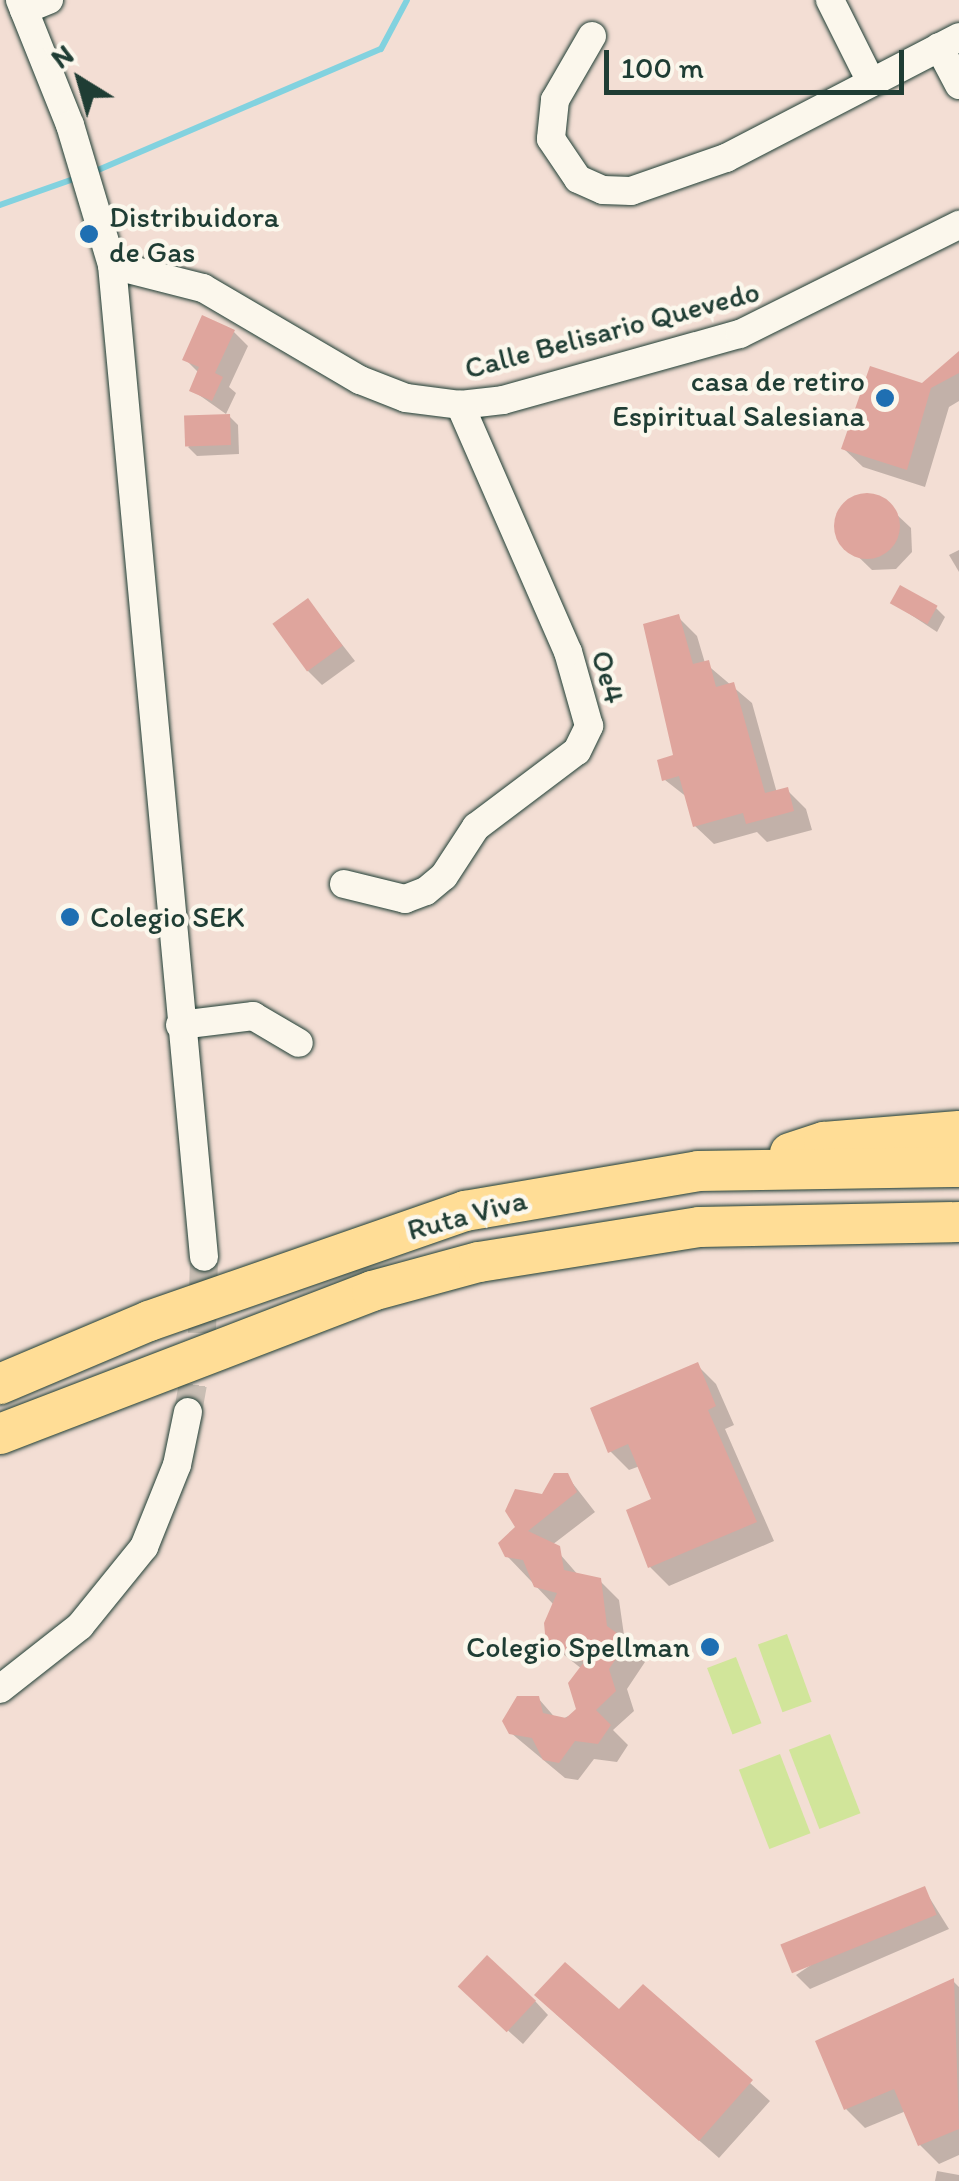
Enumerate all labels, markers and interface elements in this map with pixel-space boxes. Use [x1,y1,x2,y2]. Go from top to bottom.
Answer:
north arrow [30,30,130,130]
scale bar [609,30,909,92]
text: N [44,37,80,75]
text: 100 m [621,49,704,86]
place label: Distribuidora de Gas [109,199,279,270]
marker: Distribuidora de Gas [78,223,100,245]
street label: Calle Belisario Quevedo [460,273,764,387]
place label: casa de retiro Espiritual Salesiana [611,363,865,434]
marker: casa de retiro Espiritual Salesiana [874,387,896,409]
street label: Oe4 [583,646,633,708]
place label: Colegio SEK [90,899,245,935]
marker: Colegio SEK [59,906,81,928]
street label: Ruta Viva [404,1182,530,1248]
place label: Colegio Spellman [468,1629,690,1665]
marker: Colegio Spellman [699,1636,721,1658]

